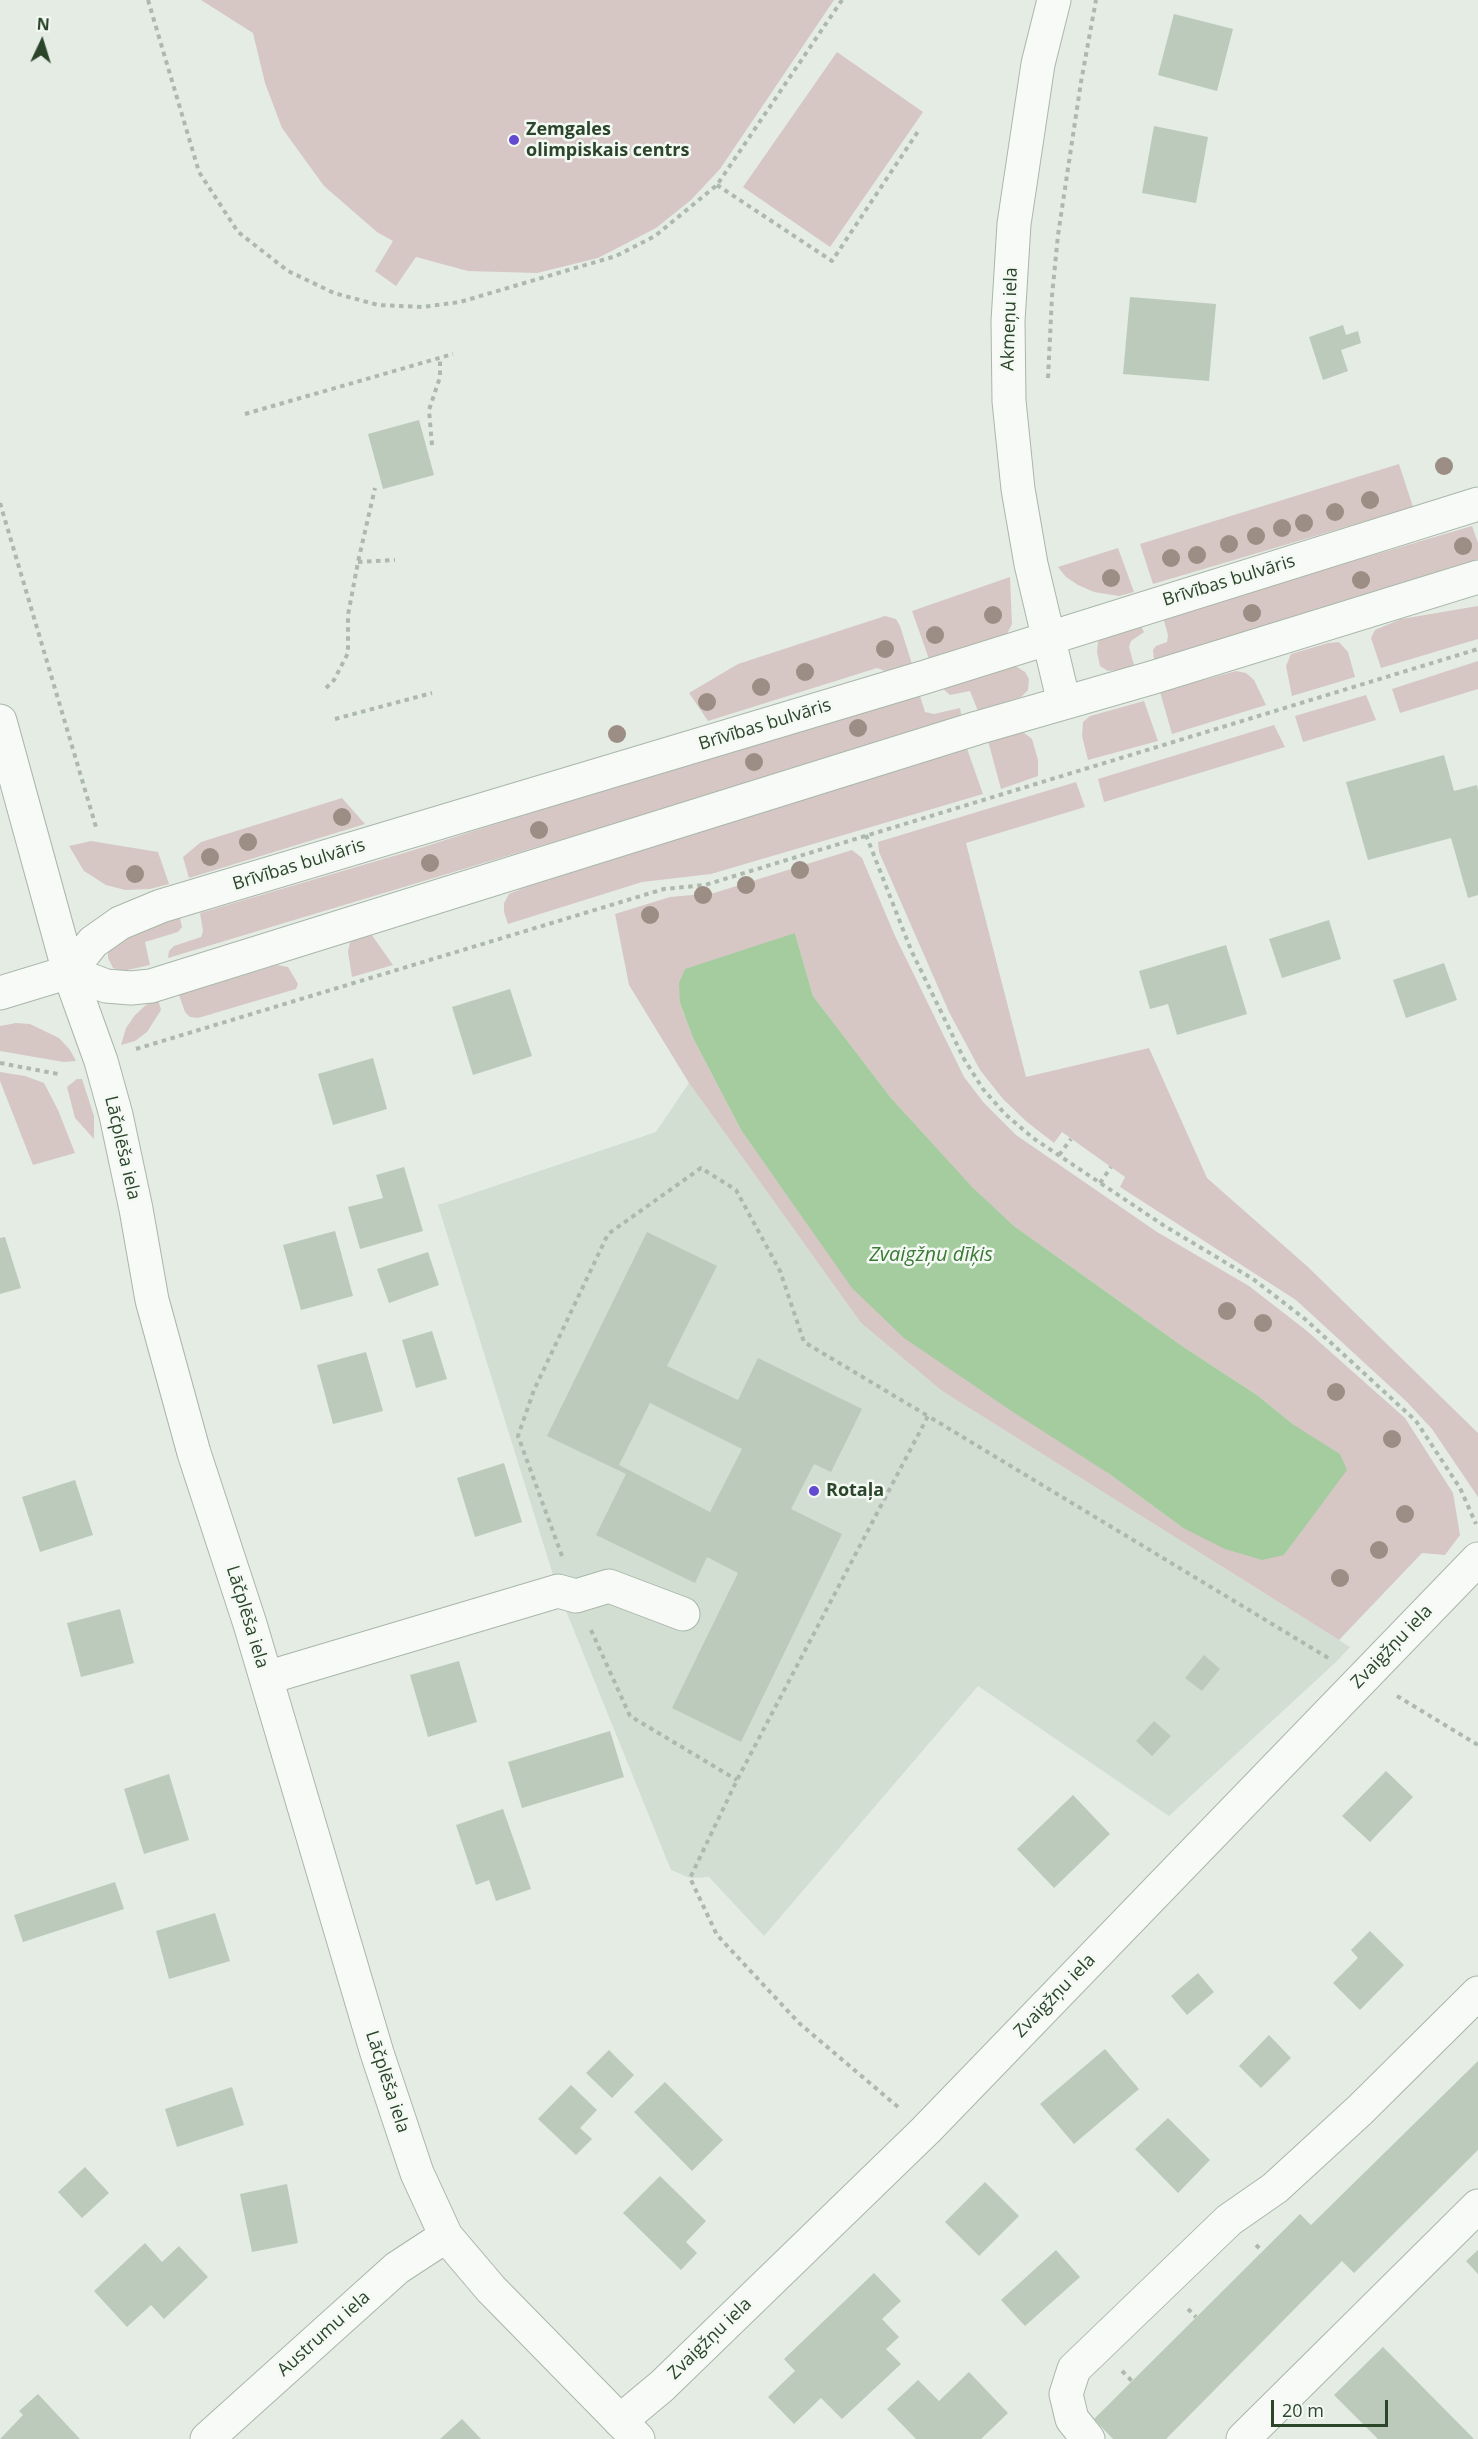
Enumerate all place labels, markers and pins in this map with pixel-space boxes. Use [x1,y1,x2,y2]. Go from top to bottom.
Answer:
place label: Zemgales olimpiskais centrs [526,119,689,162]
marker: Zemgales olimpiskais centrs [507,133,521,147]
place label: Rotaļa [826,1480,884,1502]
marker: Rotaļa [807,1484,821,1498]

